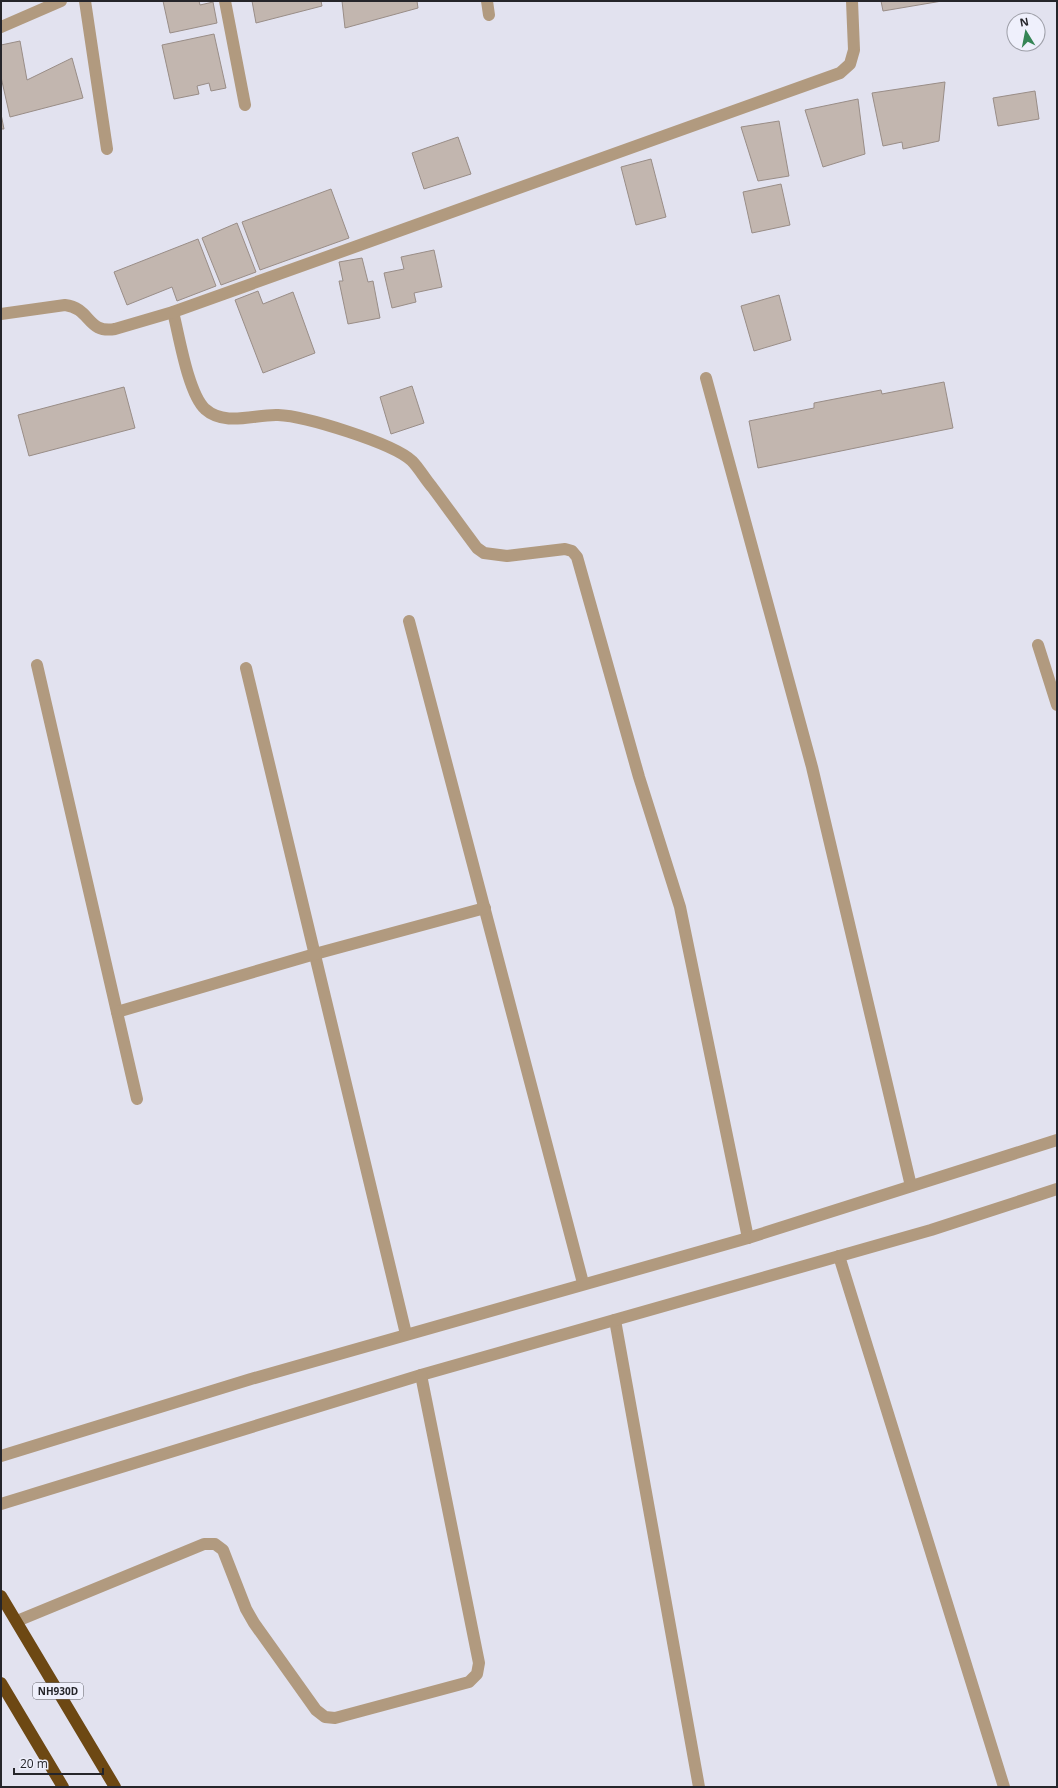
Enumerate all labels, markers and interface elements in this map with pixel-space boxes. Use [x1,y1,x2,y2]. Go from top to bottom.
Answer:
north arrow [1006,12,1046,52]
text: N [1018,13,1030,30]
road number: NH930D [33,1683,83,1699]
scale bar [14,1750,103,1776]
text: 20 m [20,1755,48,1772]

